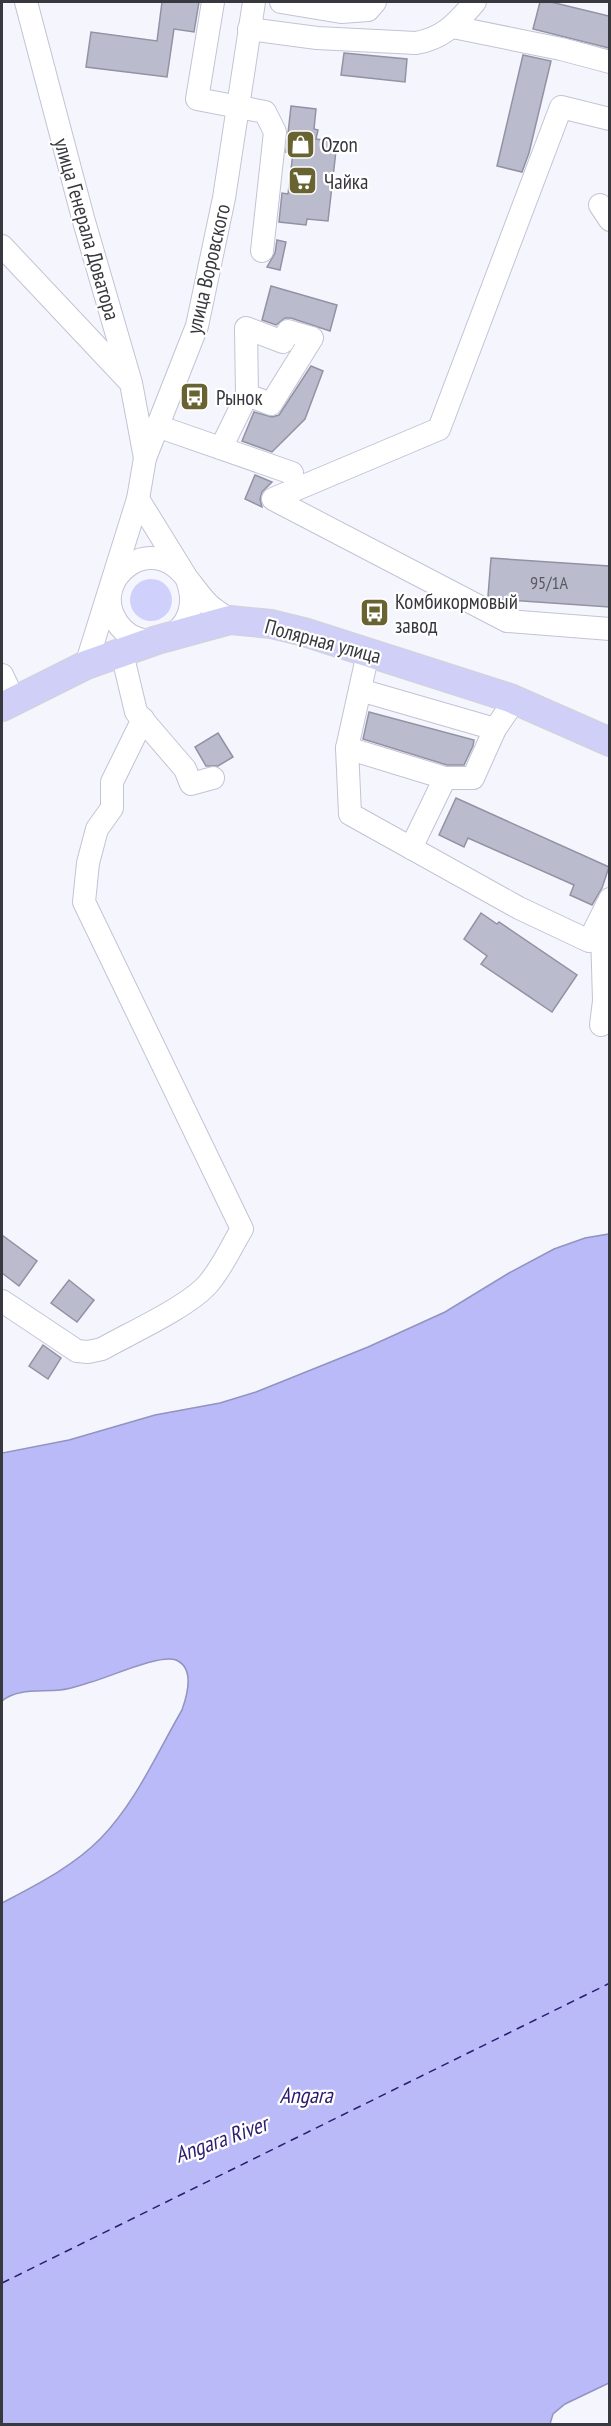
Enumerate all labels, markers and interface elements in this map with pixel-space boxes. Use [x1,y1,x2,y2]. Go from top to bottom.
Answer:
shop icon: Ozon [284,128,316,160]
place label: Ozon [321,131,358,158]
street label: улица Генерала Доватора [48,135,126,323]
supermarket icon: Чайка [287,165,319,197]
place label: Чайка [324,168,368,195]
street label: улица Воровского [180,201,236,337]
bus stop icon: Рынок [179,381,211,413]
place label: Рынок [216,384,263,411]
house number: 95/1А [530,571,569,594]
place label: Комбикормовый завод [395,588,518,639]
bus stop icon: Комбикормовый завод [358,597,390,629]
street label: Полярная улица [262,613,384,669]
water label: Angara [279,2081,334,2109]
water label: Angara River [171,2108,274,2169]

